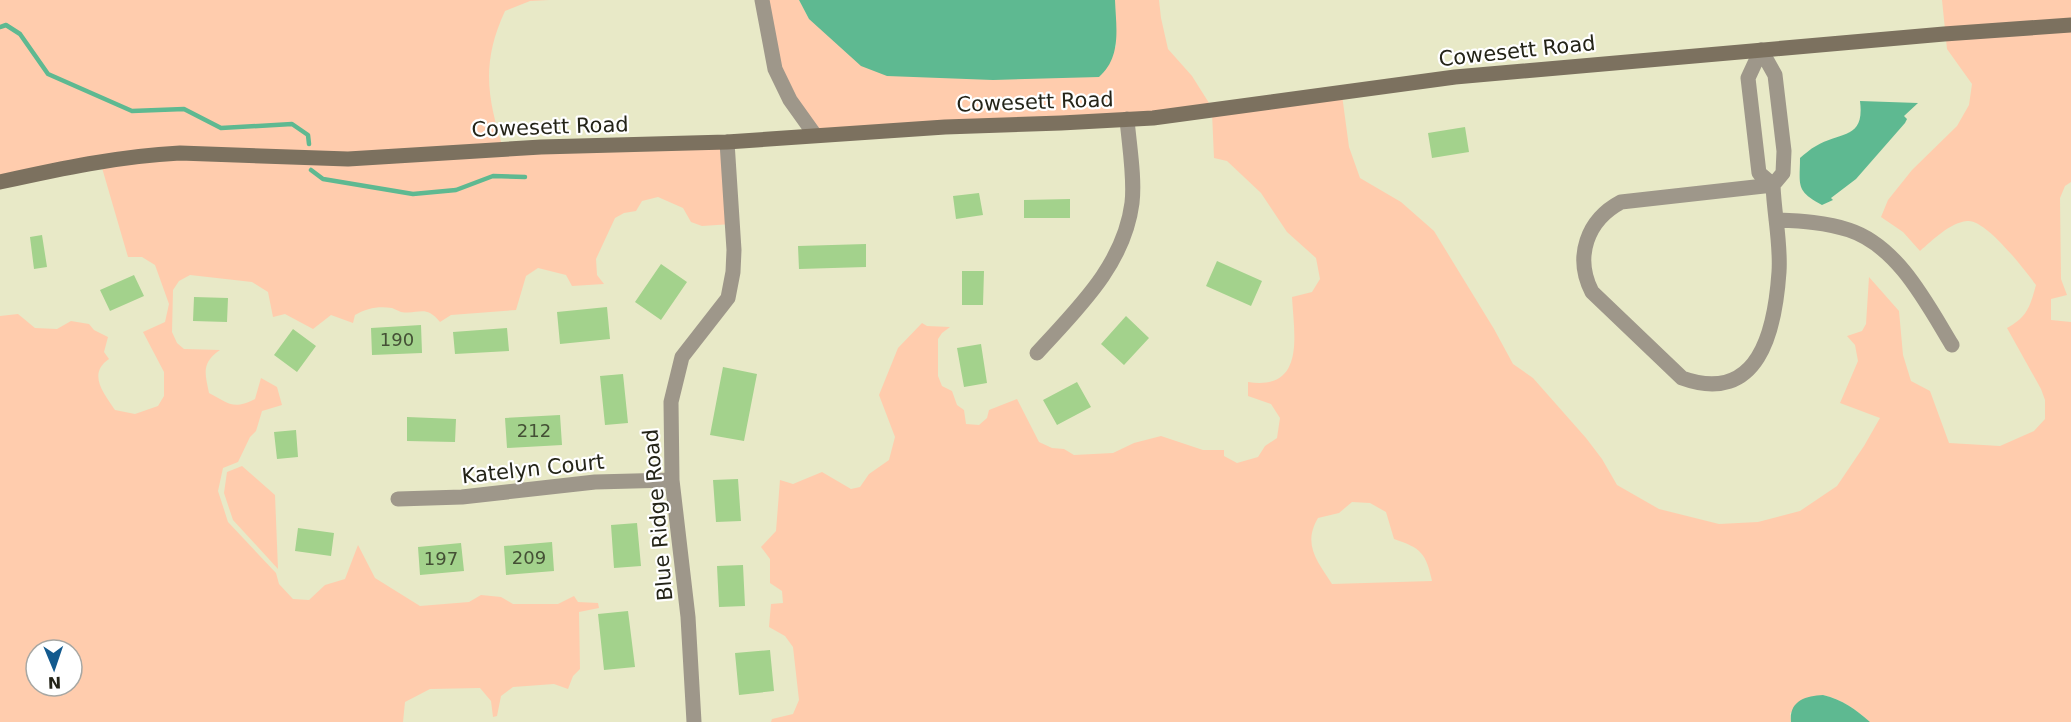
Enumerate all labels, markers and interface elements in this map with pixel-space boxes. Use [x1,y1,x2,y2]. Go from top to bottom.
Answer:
street label: Cowesett Road [1438,31,1596,71]
street label: Cowesett Road [956,87,1114,117]
street label: Cowesett Road [471,112,629,142]
house number: 190 [380,329,414,350]
house number: 212 [517,420,551,441]
street label: Blue Ridge Road [639,428,677,602]
street label: Katelyn Court [460,450,606,488]
house number: 209 [512,547,546,568]
house number: 197 [424,548,458,569]
north arrow [24,638,84,698]
text: N [47,673,62,692]

